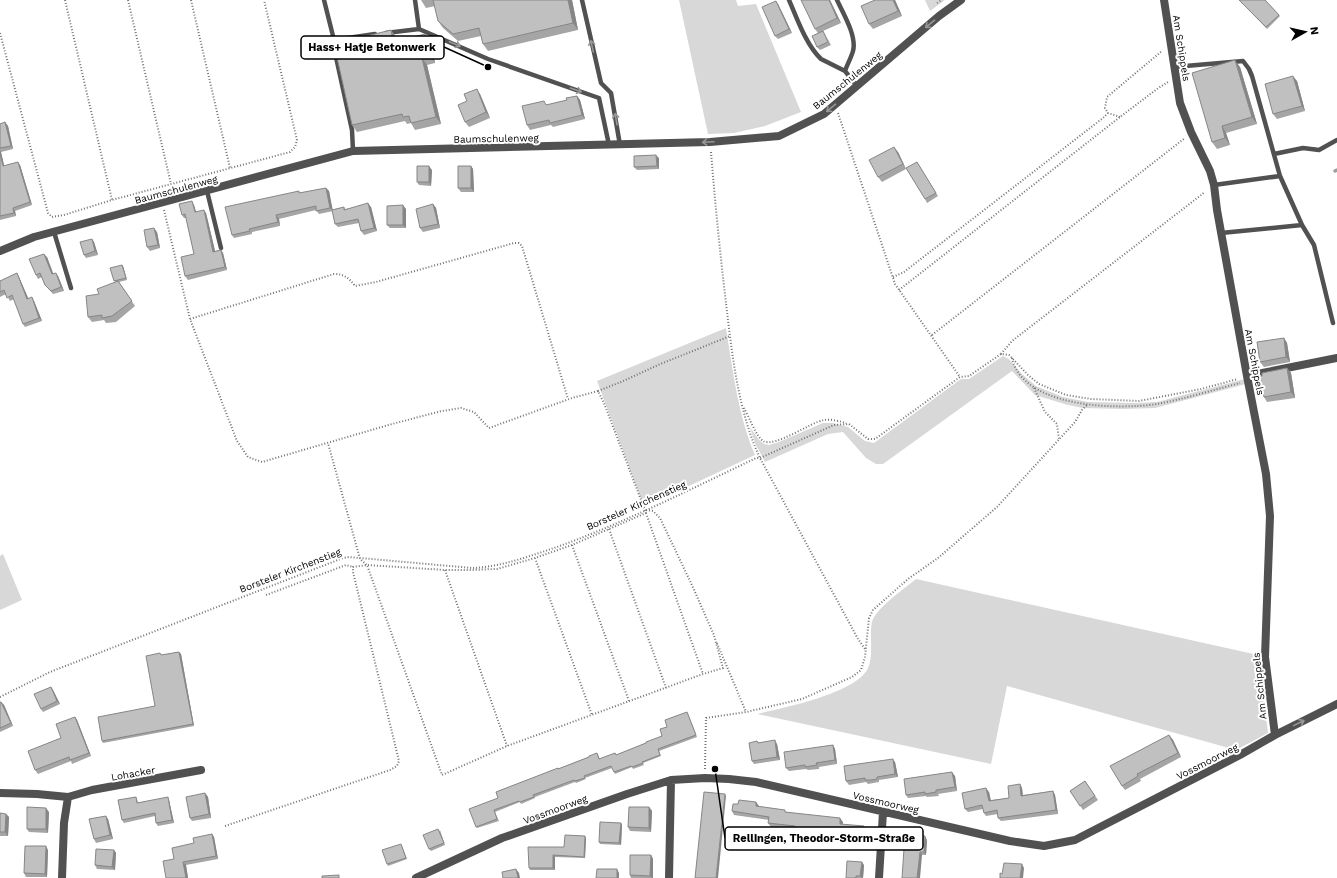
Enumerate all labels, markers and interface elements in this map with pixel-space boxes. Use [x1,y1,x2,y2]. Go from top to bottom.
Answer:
north arrow [1285,12,1325,52]
street label: Am Schippels [1171,14,1192,82]
one-way arrow [925,19,935,28]
text: N [1307,26,1321,36]
callout: Hass+ Hatje Betonwerk [301,36,444,59]
one-way arrow [588,40,596,53]
text: Hass+ Hatje Betonwerk [308,41,436,54]
one-way arrow [448,41,460,48]
street label: Baumschulenweg [811,49,884,112]
one-way arrow [570,86,582,94]
one-way arrow [826,103,836,112]
one-way arrow [612,113,620,126]
street label: Baumschulenweg [453,132,539,145]
one-way arrow [702,139,715,146]
street label: Baumschulenweg [133,173,219,206]
street label: Am Schippels [1243,328,1266,396]
street label: Borsteler Kirchenstieg [585,478,688,532]
street label: Borsteler Kirchenstieg [238,546,343,595]
street label: Am Schippels [1251,652,1268,720]
one-way arrow [1292,719,1304,726]
street label: Vossmoorweg [1175,741,1240,782]
street label: Lohacker [110,764,156,783]
street label: Vossmoorweg [852,790,921,816]
street label: Vossmoorweg [522,793,589,826]
callout: Rellingen, Theodor-Storm-Straße [725,827,923,850]
text: Rellingen, Theodor-Storm-Straße [733,832,915,845]

